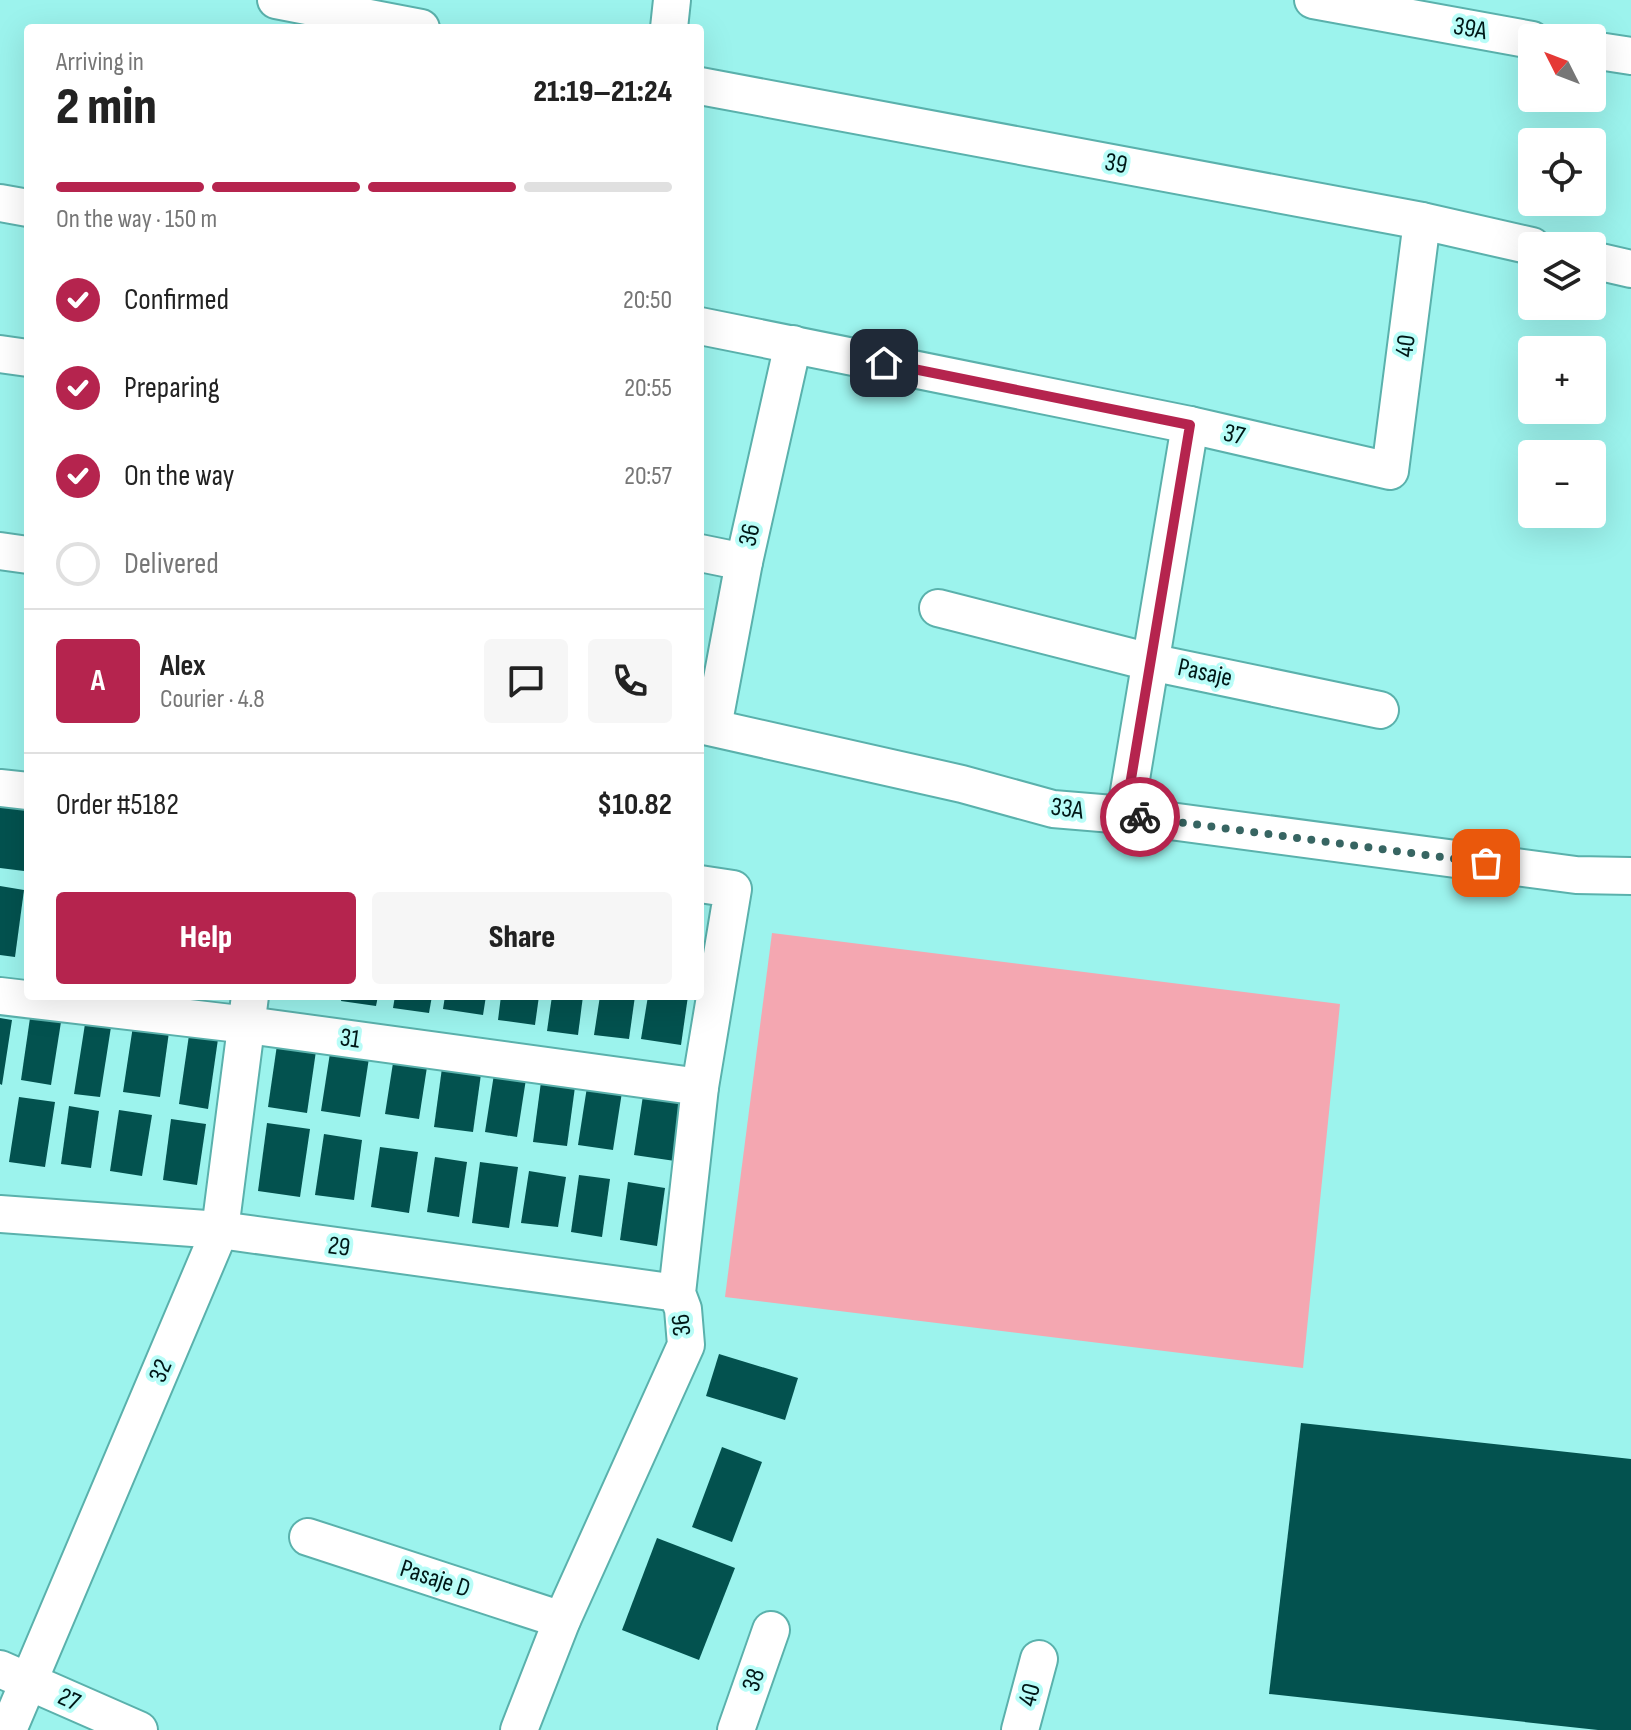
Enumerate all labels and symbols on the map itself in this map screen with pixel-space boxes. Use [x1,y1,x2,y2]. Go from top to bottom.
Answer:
street label: 39A [1451,11,1490,47]
north arrow [1518,24,1606,112]
street label: 39 [1102,147,1130,181]
pin [850,329,918,397]
street label: 40 [1389,333,1423,359]
street label: 37 [1220,418,1248,453]
street label: 36 [732,521,768,549]
street label: Pasaje [1175,652,1235,694]
courier [1100,777,1180,857]
street label: 33A [1049,791,1086,827]
pin [1452,829,1520,897]
street label: 31 [338,1022,362,1056]
street label: 29 [326,1230,352,1264]
street label: 36 [665,1312,699,1338]
street label: 32 [143,1355,179,1387]
street label: Pasaje D [396,1553,474,1605]
street label: 38 [736,1664,772,1696]
street label: 40 [1012,1680,1048,1710]
street label: 27 [53,1682,86,1719]

